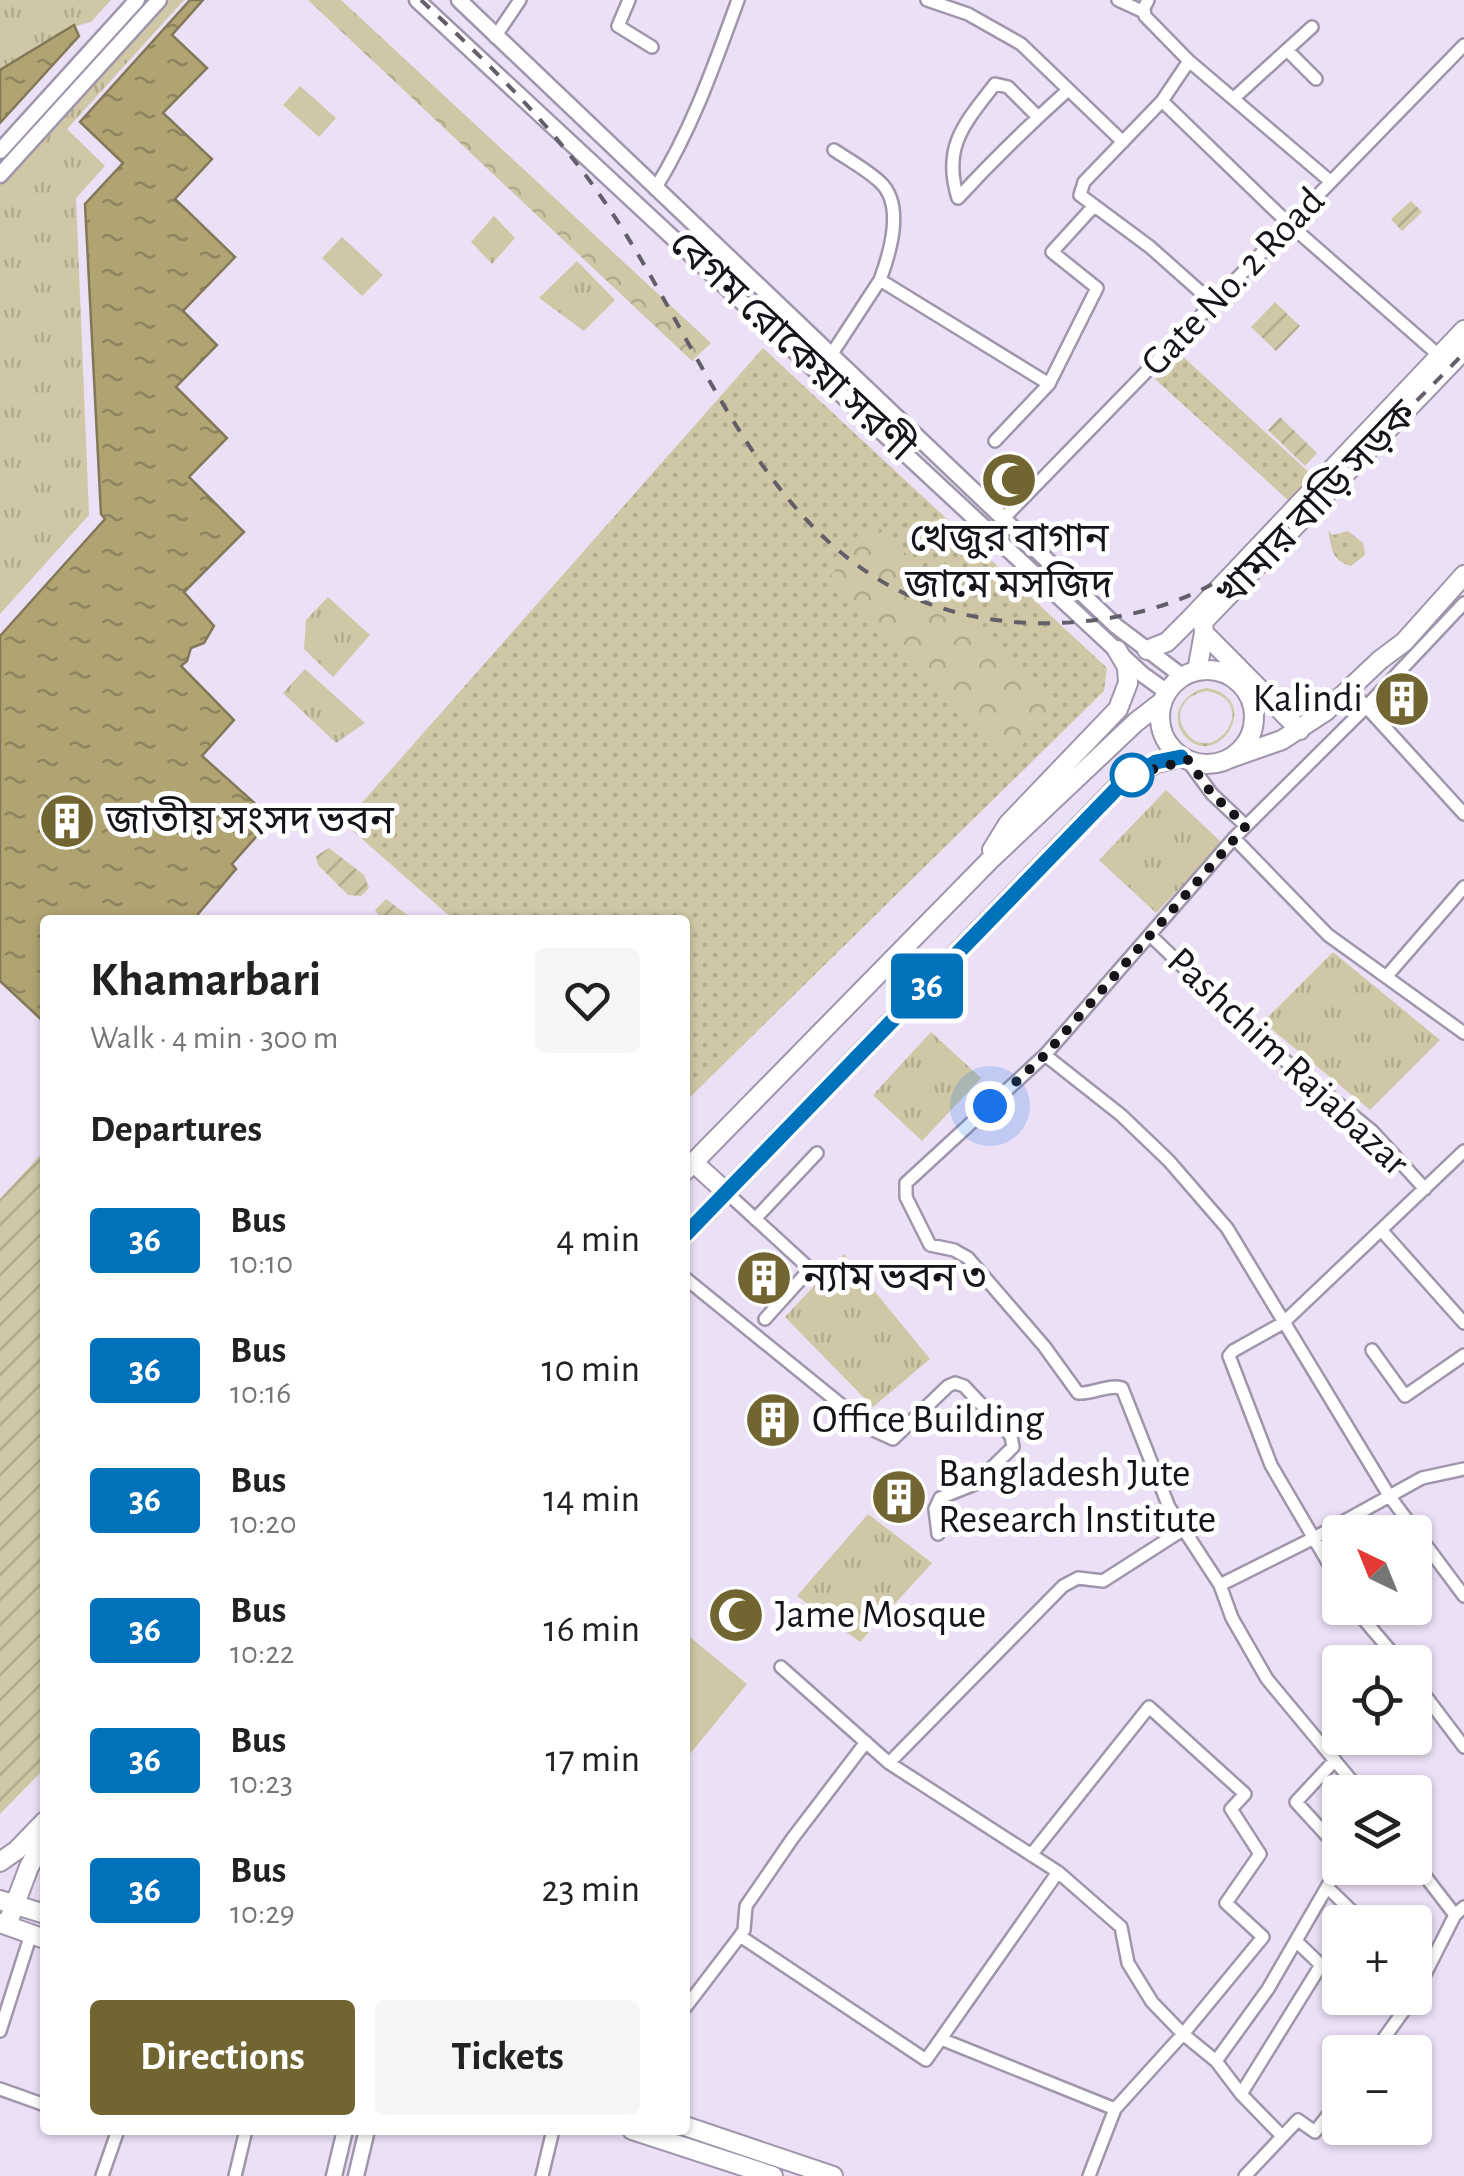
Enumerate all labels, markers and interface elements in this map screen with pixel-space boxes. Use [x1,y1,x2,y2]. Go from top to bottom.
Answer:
street label: Gate No. 2 Road [1134,180,1332,384]
street label: বেগম রোকেয়া সরণী [662,220,926,470]
street label: খামার বাড়ি সড়ক [1206,390,1425,614]
mosque icon: খেজুর বাগান জামে মসজিদ [979,450,1039,510]
place label: খেজুর বাগান জামে মসজিদ [904,519,1114,605]
building icon: Kalindi [1372,669,1432,729]
place label: Kalindi [1252,679,1363,719]
unlabelled marker [1111,754,1153,796]
building icon: জাতীয় সংসদ ভবন [37,791,97,851]
place label: জাতীয় সংসদ ভবন [105,796,395,841]
street label: Pashchim Rajabazar [1160,940,1416,1184]
button: heart [535,948,640,1053]
line badge: 36 [882,954,972,1018]
text: Khamarbari [90,957,321,1005]
text: 36 [911,969,943,1004]
text: Walk · 4 min · 300 m [90,1022,338,1054]
your location [965,1081,1015,1131]
text: Departures [90,1111,262,1149]
text: Bus [230,1202,286,1240]
text: 4 min [556,1221,640,1259]
text: 36 [129,1223,161,1258]
text: 10:10 [230,1247,293,1279]
building icon: ন্যাম ভবন ৩ [734,1248,794,1308]
place label: ন্যাম ভবন ৩ [802,1258,986,1298]
text: Bus [230,1332,286,1370]
text: 10 min [541,1351,640,1389]
text: 36 [129,1353,161,1388]
text: 10:16 [230,1377,291,1409]
building icon: Office Building [743,1390,803,1450]
place label: Office Building [812,1400,1045,1440]
place label: Bangladesh Jute Research Institute [938,1454,1216,1540]
text: Bus [230,1462,286,1500]
building icon: Bangladesh Jute Research Institute [869,1467,929,1527]
text: 14 min [543,1481,640,1519]
text: 36 [129,1483,161,1518]
text: 10:20 [230,1507,297,1539]
north arrow [1322,1515,1432,1625]
map controls [1322,1515,1432,2145]
mosque icon: Jame Mosque [706,1585,766,1645]
text: Bus [230,1592,286,1630]
place label: Jame Mosque [775,1595,986,1635]
text: 16 min [544,1611,640,1649]
text: 36 [129,1613,161,1648]
text: 10:22 [230,1637,294,1669]
button: locate [1322,1645,1432,1755]
text: Bus [230,1722,286,1760]
text: 17 min [546,1741,640,1779]
text: 36 [129,1743,161,1778]
text: 10:23 [230,1767,293,1799]
button: layers [1322,1775,1432,1885]
text: Bus [230,1852,286,1890]
text: 23 min [542,1871,640,1909]
text: 36 [129,1873,161,1908]
text: 10:29 [230,1897,295,1929]
button: + [1322,1905,1432,2015]
button: Directions [90,2000,355,2115]
button: Tickets [375,2000,640,2115]
button: − [1322,2035,1432,2145]

